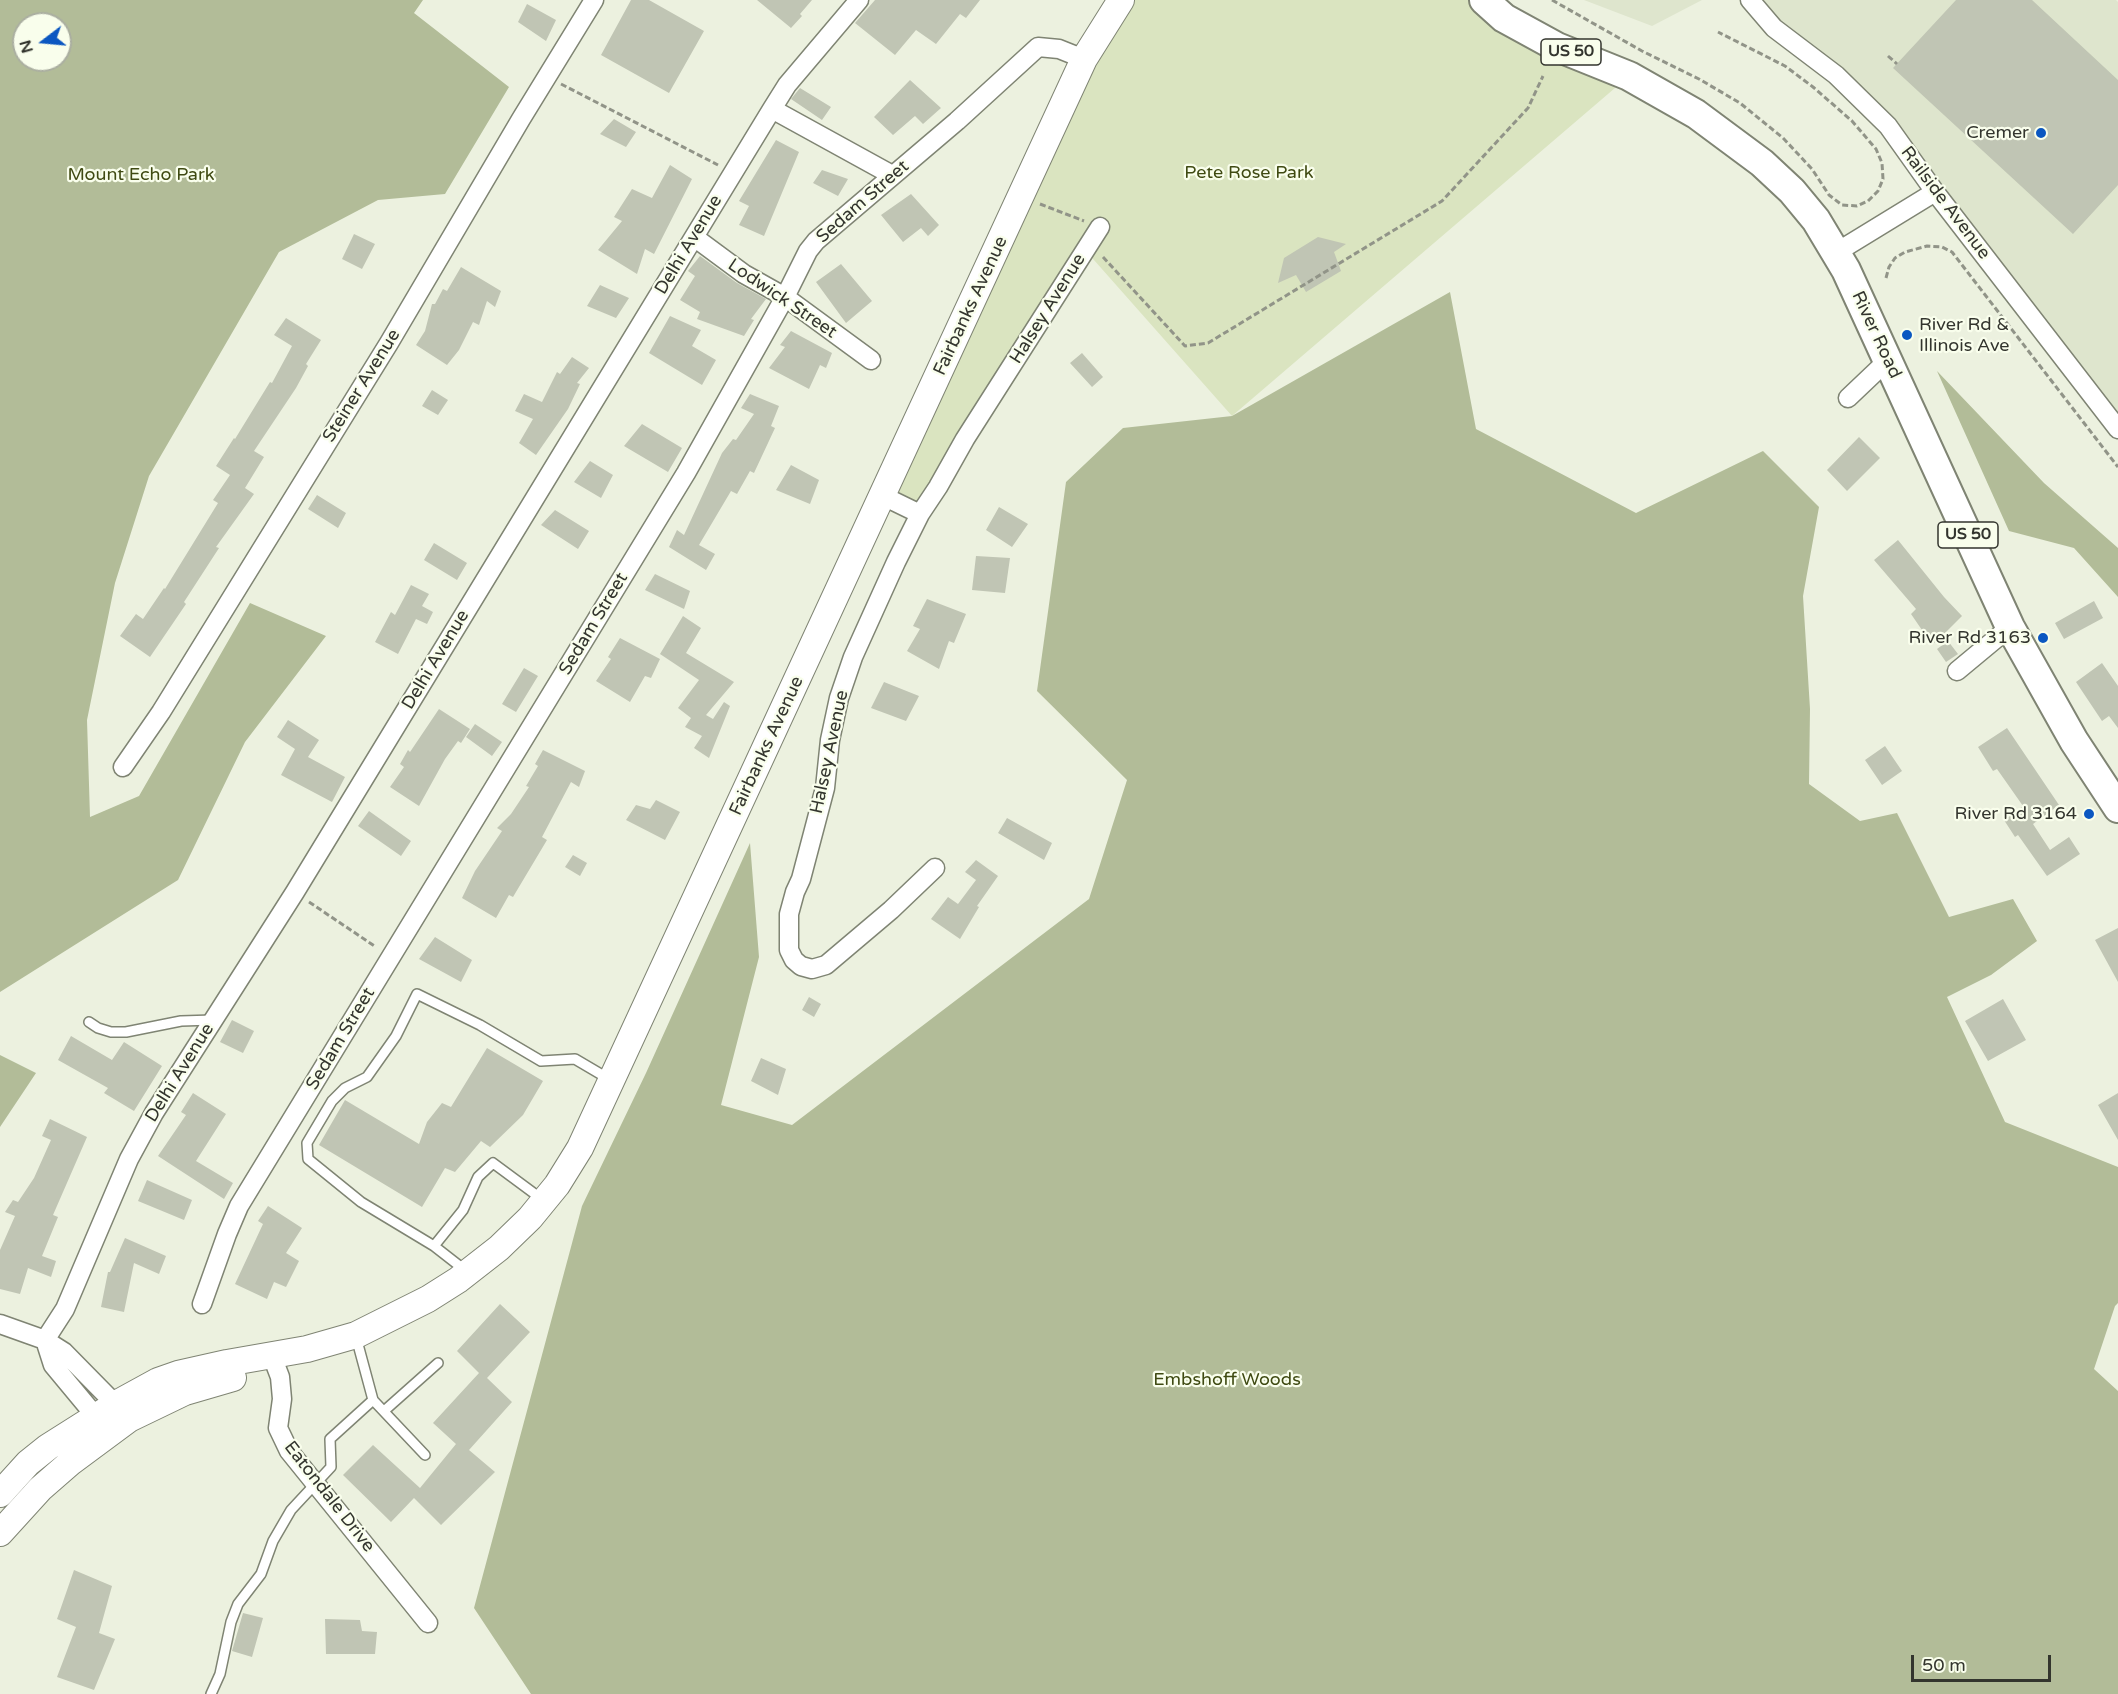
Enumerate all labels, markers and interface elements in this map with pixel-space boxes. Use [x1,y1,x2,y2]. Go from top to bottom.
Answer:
north arrow [12,12,72,72]
text: N [15,37,38,55]
road number: US 50 [1541,39,1601,65]
place label: Cremer [1966,122,2029,144]
marker: Cremer [2034,126,2048,140]
street label: Railside Avenue [1896,142,1994,264]
street label: Sedam Street [812,156,914,248]
park label: Pete Rose Park [1184,162,1314,184]
park label: Mount Echo Park [67,164,215,186]
street label: Delhi Avenue [651,191,727,299]
street label: Fairbanks Avenue [929,233,1013,379]
street label: Halsey Avenue [1006,250,1090,368]
street label: Lodwick Street [723,255,841,343]
street label: River Road [1846,288,1906,382]
place label: River Rd & Illinois Ave [1919,314,2010,356]
street label: Steiner Avenue [319,325,405,447]
marker: River Rd & Illinois Ave [1900,328,1914,342]
road number: US 50 [1938,522,1998,548]
street label: Sedam Street [555,569,633,679]
street label: Delhi Avenue [398,606,474,714]
place label: River Rd 3163 [1908,627,2031,649]
marker: River Rd 3163 [2036,631,2050,645]
street label: Fairbanks Avenue [725,673,809,819]
street label: Halsey Avenue [806,688,854,816]
place label: River Rd 3164 [1954,803,2077,825]
marker: River Rd 3164 [2082,807,2096,821]
street label: Sedam Street [302,984,380,1094]
street label: Delhi Avenue [141,1020,219,1126]
park label: Embshoff Woods [1153,1369,1301,1391]
street label: Eatondale Drive [279,1437,379,1557]
scale bar [1914,1643,2054,1681]
text: 50 m [1922,1654,1966,1676]

